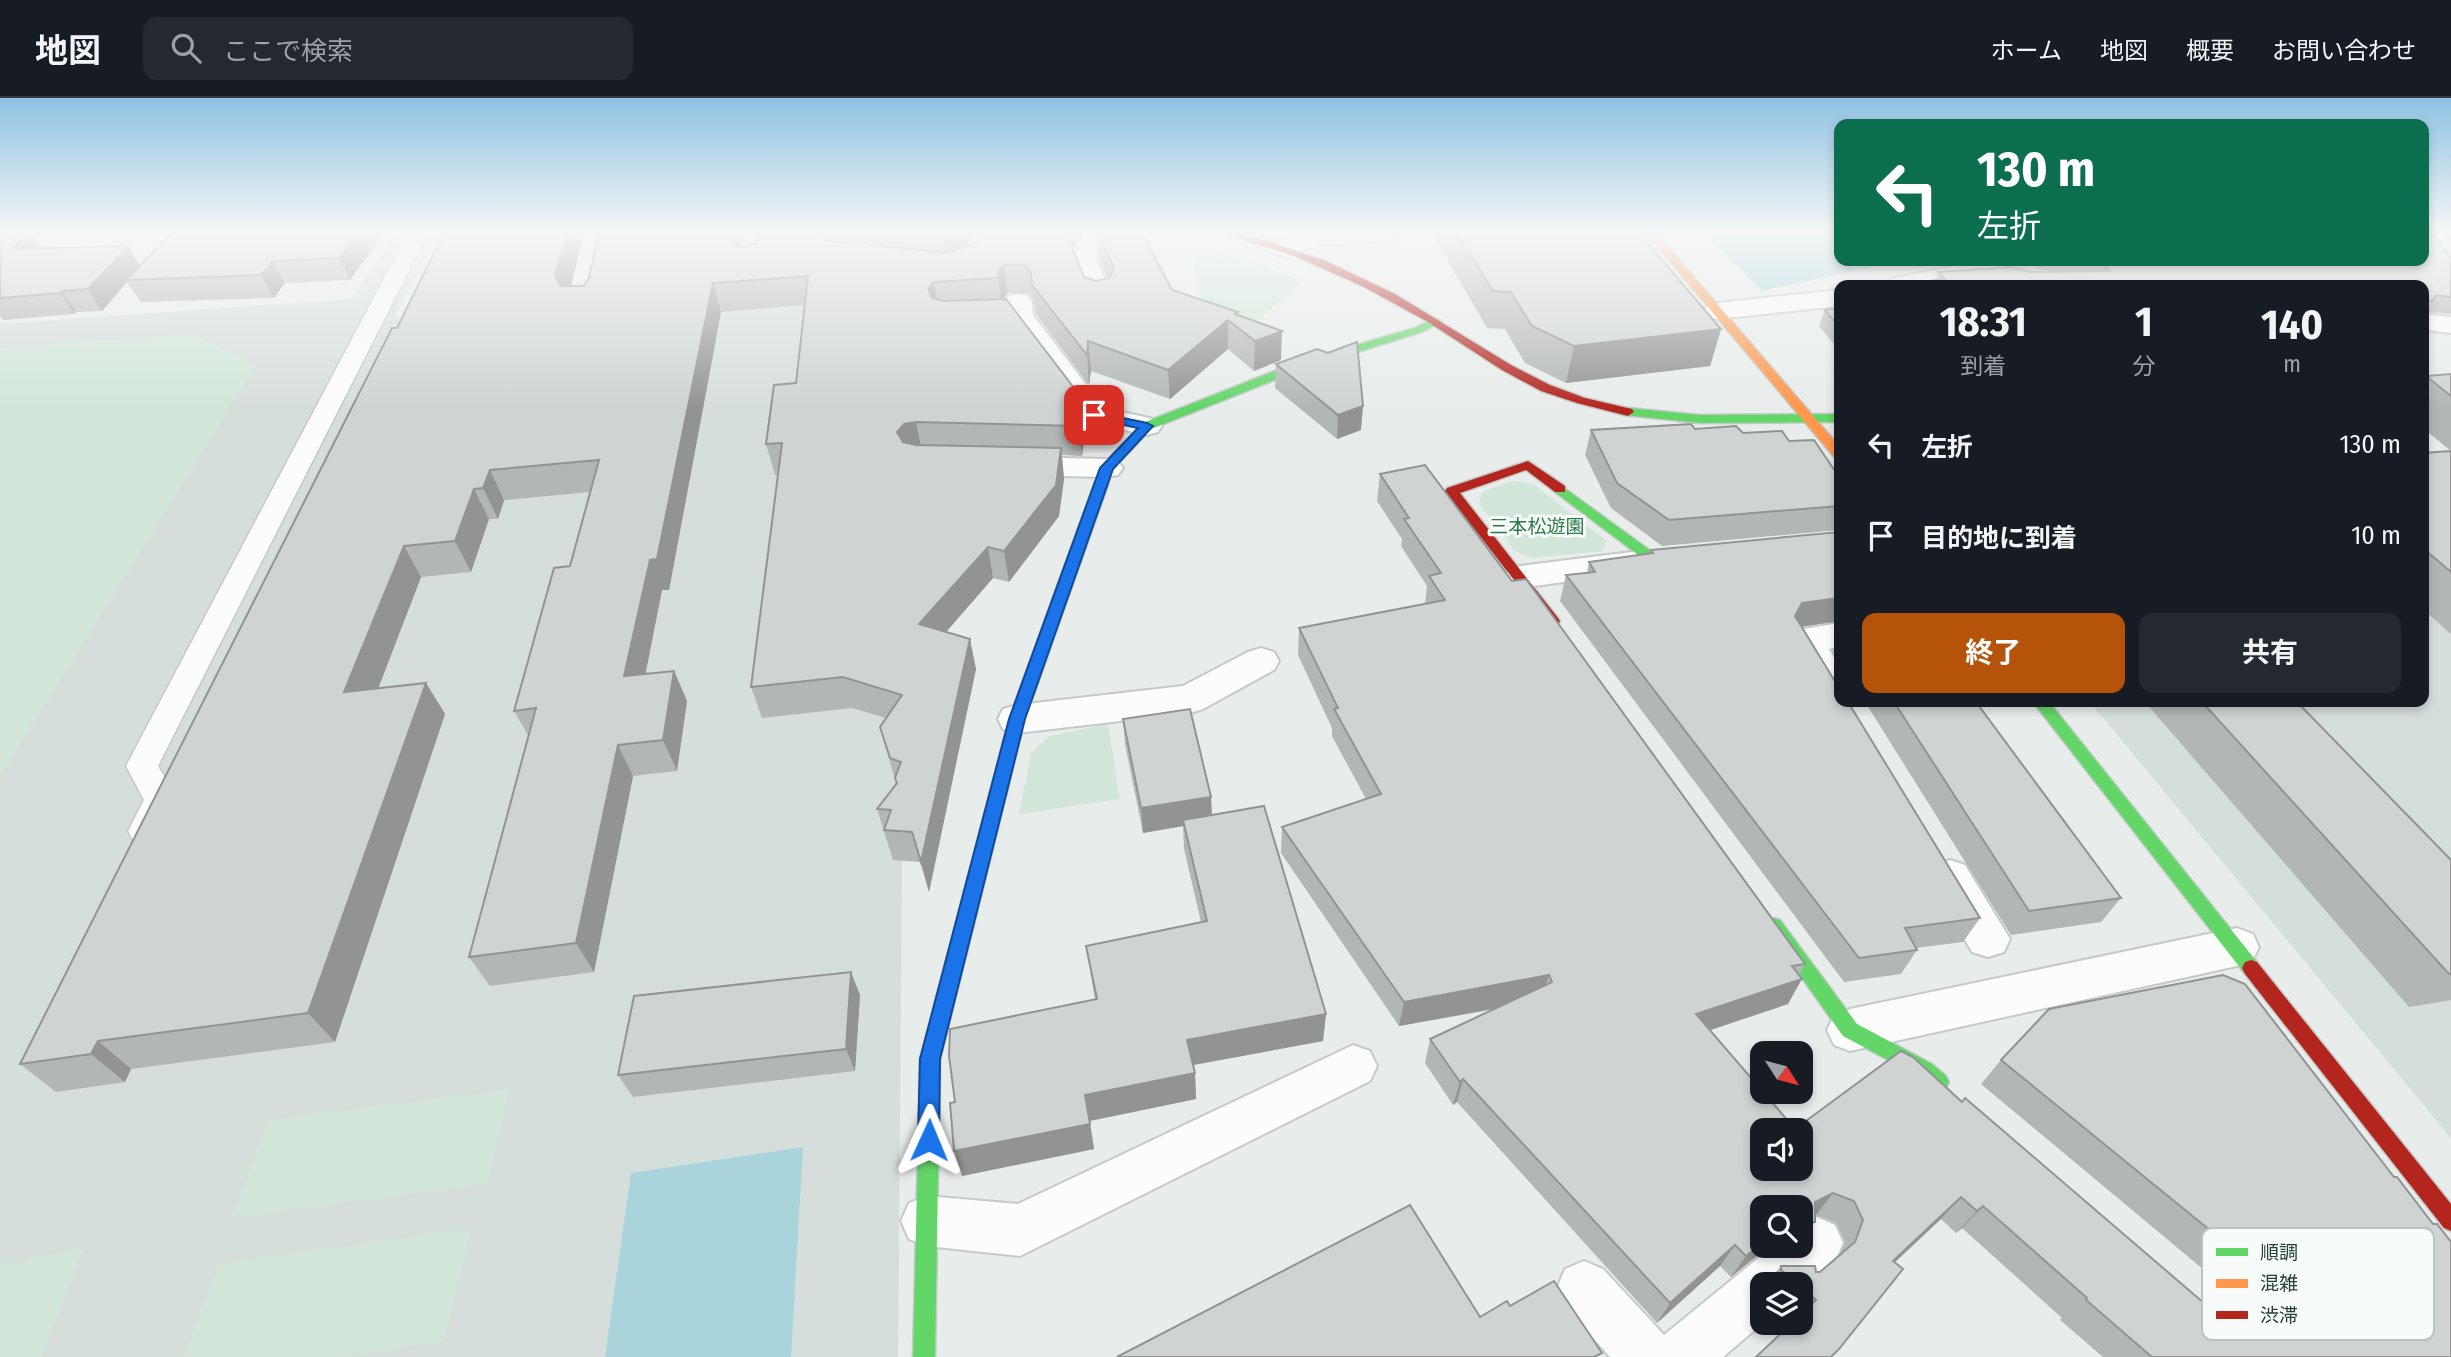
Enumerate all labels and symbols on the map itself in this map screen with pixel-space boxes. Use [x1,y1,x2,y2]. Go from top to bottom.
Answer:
pin [1064,385,1124,445]
park label: 三本松遊園 [1489,515,1585,538]
north arrow [1750,1041,1813,1104]
position arrow [892,1103,966,1177]
legend [2202,1228,2434,1340]
text: 順調 [2260,1241,2298,1264]
text: 混雑 [2260,1272,2298,1295]
text: 渋滞 [2260,1304,2298,1327]

